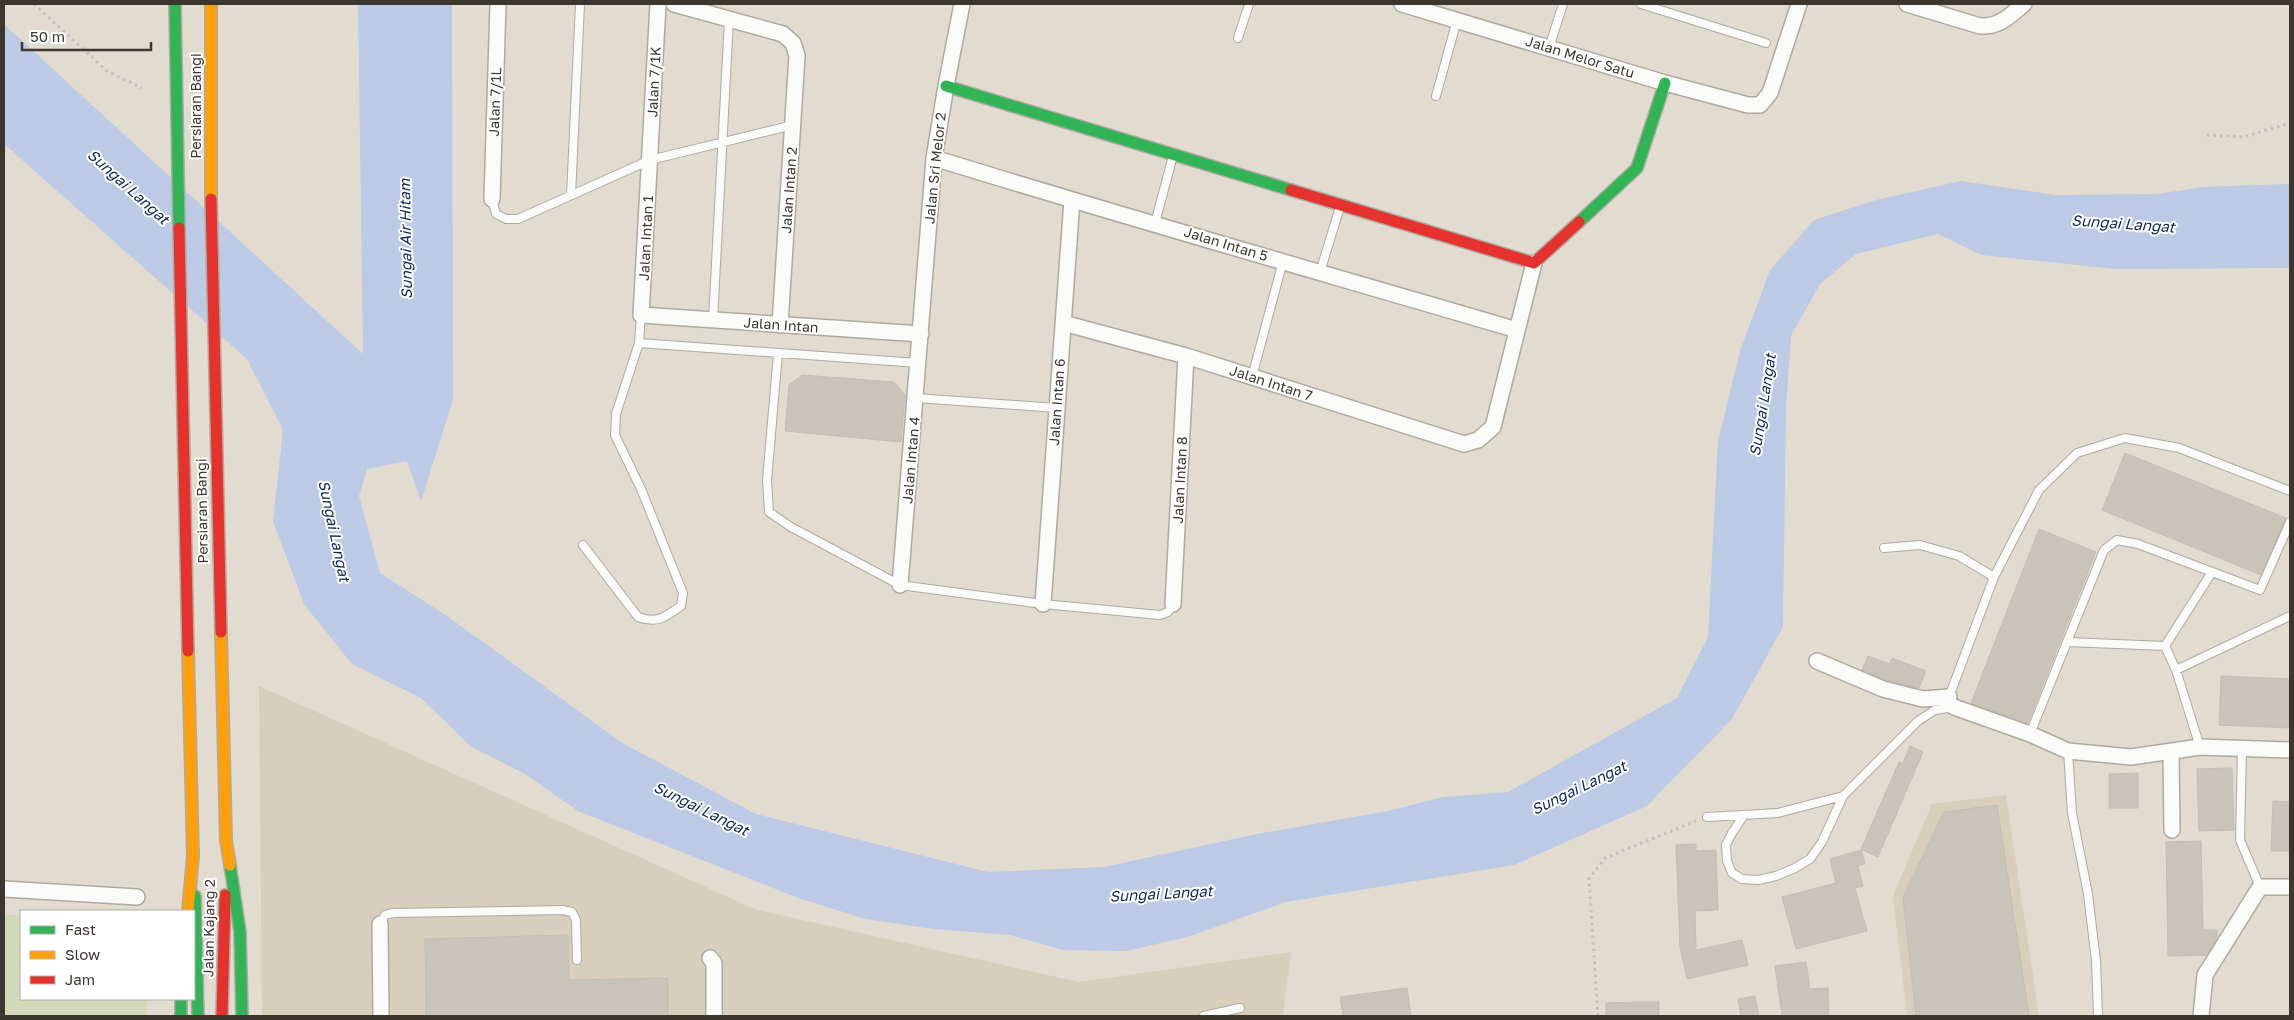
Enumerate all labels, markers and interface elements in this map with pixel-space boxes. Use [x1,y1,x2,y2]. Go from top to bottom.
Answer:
scale bar [22,20,151,52]
text: 50 m [30,27,65,45]
street label: Jalan Melor Satu [1524,32,1637,81]
street label: Jalan 7/1K [643,46,664,118]
street label: Persiaran Bangi [187,53,204,159]
street label: Jalan 7/1L [485,67,504,137]
street label: Jalan Sri Melor 2 [920,111,949,224]
water label: Sungai Langat [84,145,175,230]
street label: Jalan Intan 2 [777,146,800,234]
water label: Sungai Air Hitam [395,178,416,299]
street label: Jalan Intan 1 [635,195,656,281]
water label: Sungai Langat [2071,210,2177,237]
street label: Jalan Intan 5 [1182,223,1270,264]
street label: Jalan Intan [743,313,819,336]
water label: Sungai Langat [1745,350,1780,457]
street label: Jalan Intan 6 [1045,358,1068,446]
street label: Jalan Intan 7 [1228,361,1315,404]
street label: Jalan Intan 4 [898,416,923,504]
street label: Jalan Intan 8 [1169,436,1190,524]
street label: Persiaran Bangi [192,458,211,564]
water label: Sungai Langat [314,478,355,585]
water label: Sungai Langat [1528,755,1631,819]
water label: Sungai Langat [651,777,754,841]
street label: Jalan Kajang 2 [199,879,218,977]
water label: Sungai Langat [1109,881,1215,906]
legend [20,910,195,1000]
text: Fast [65,920,96,938]
text: Slow [65,945,100,963]
text: Jam [65,970,95,988]

